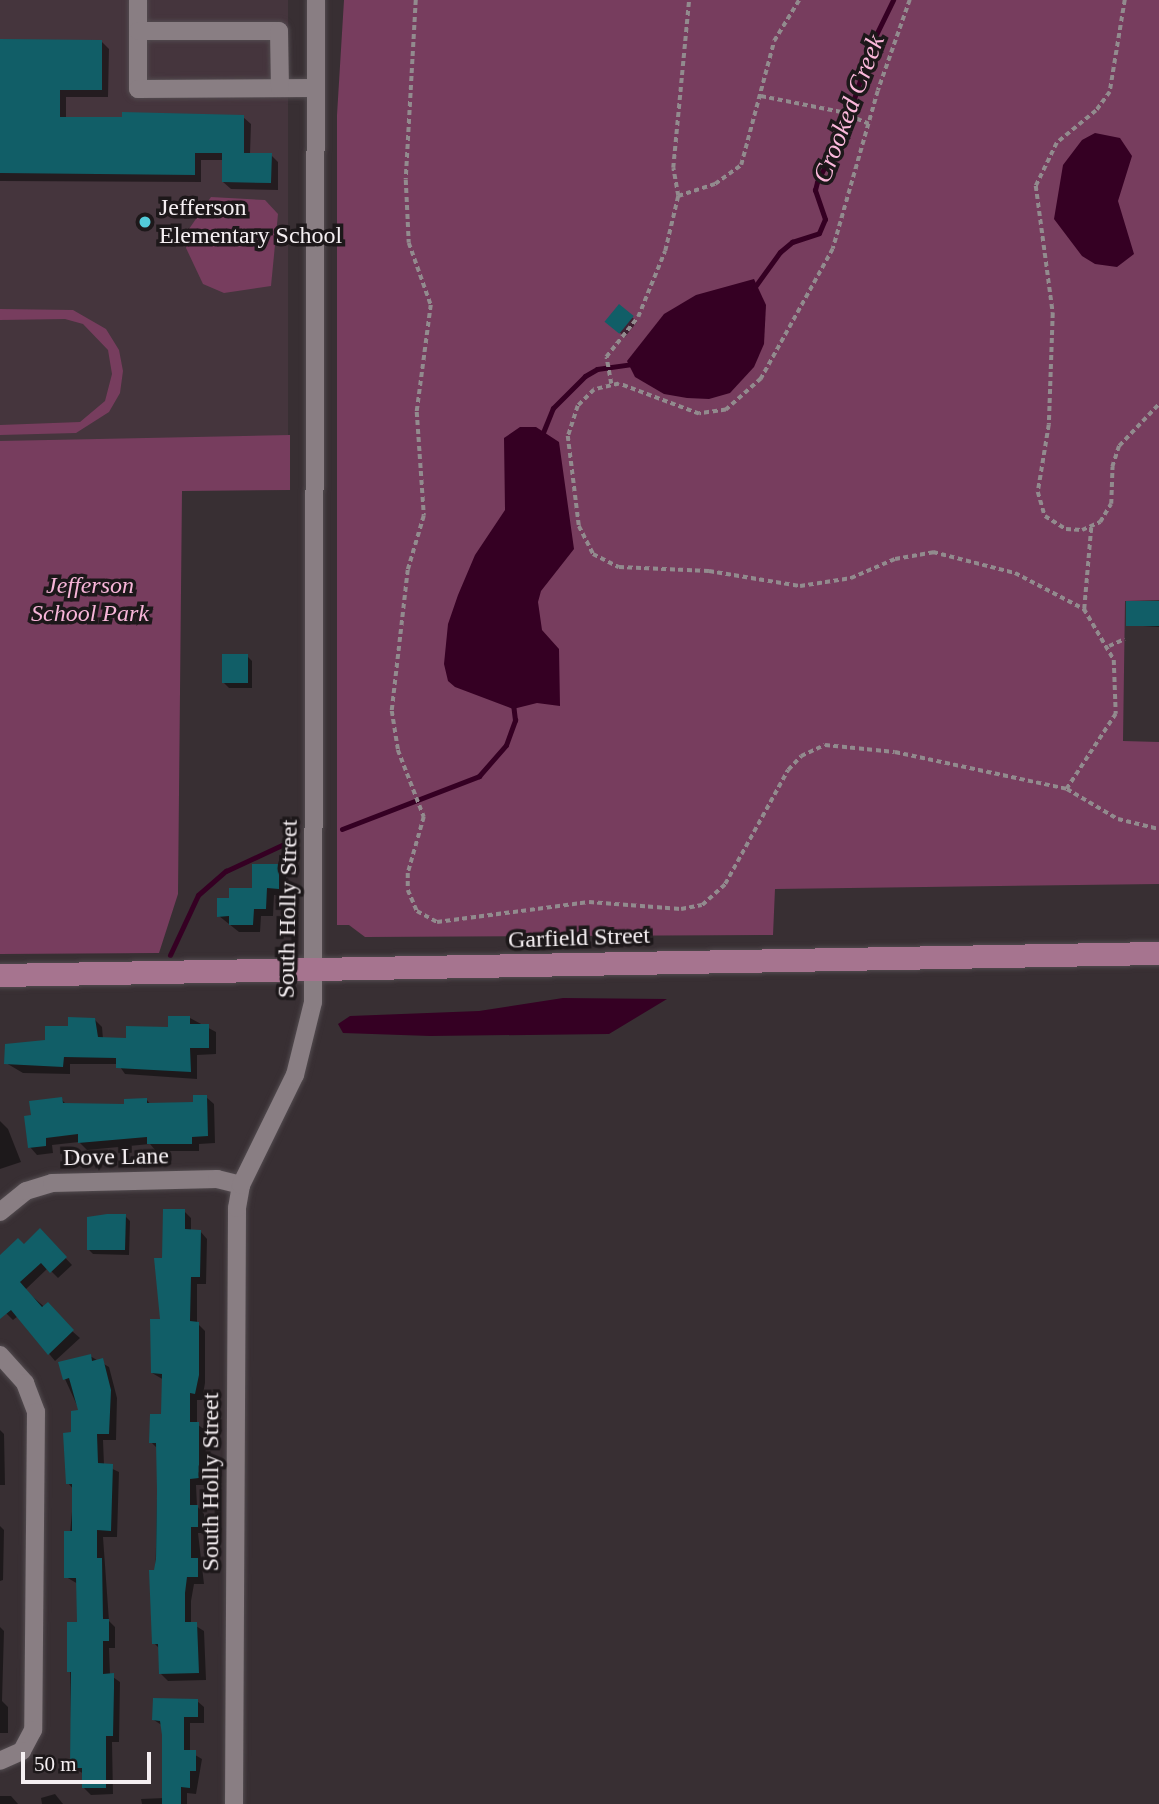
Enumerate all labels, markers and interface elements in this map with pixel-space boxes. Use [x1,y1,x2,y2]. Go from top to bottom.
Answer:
water label: Crooked Creek [806,31,892,187]
place label: Jefferson Elementary School [159,194,342,250]
marker: Jefferson Elementary School [137,214,153,230]
park label: Jefferson School Park [31,572,149,628]
street label: South Holly Street [272,819,304,999]
street label: Garfield Street [508,921,650,955]
street label: Dove Lane [63,1142,169,1172]
street label: South Holly Street [197,1393,225,1571]
scale bar [24,1738,154,1782]
text: 50 m [34,1752,77,1776]

